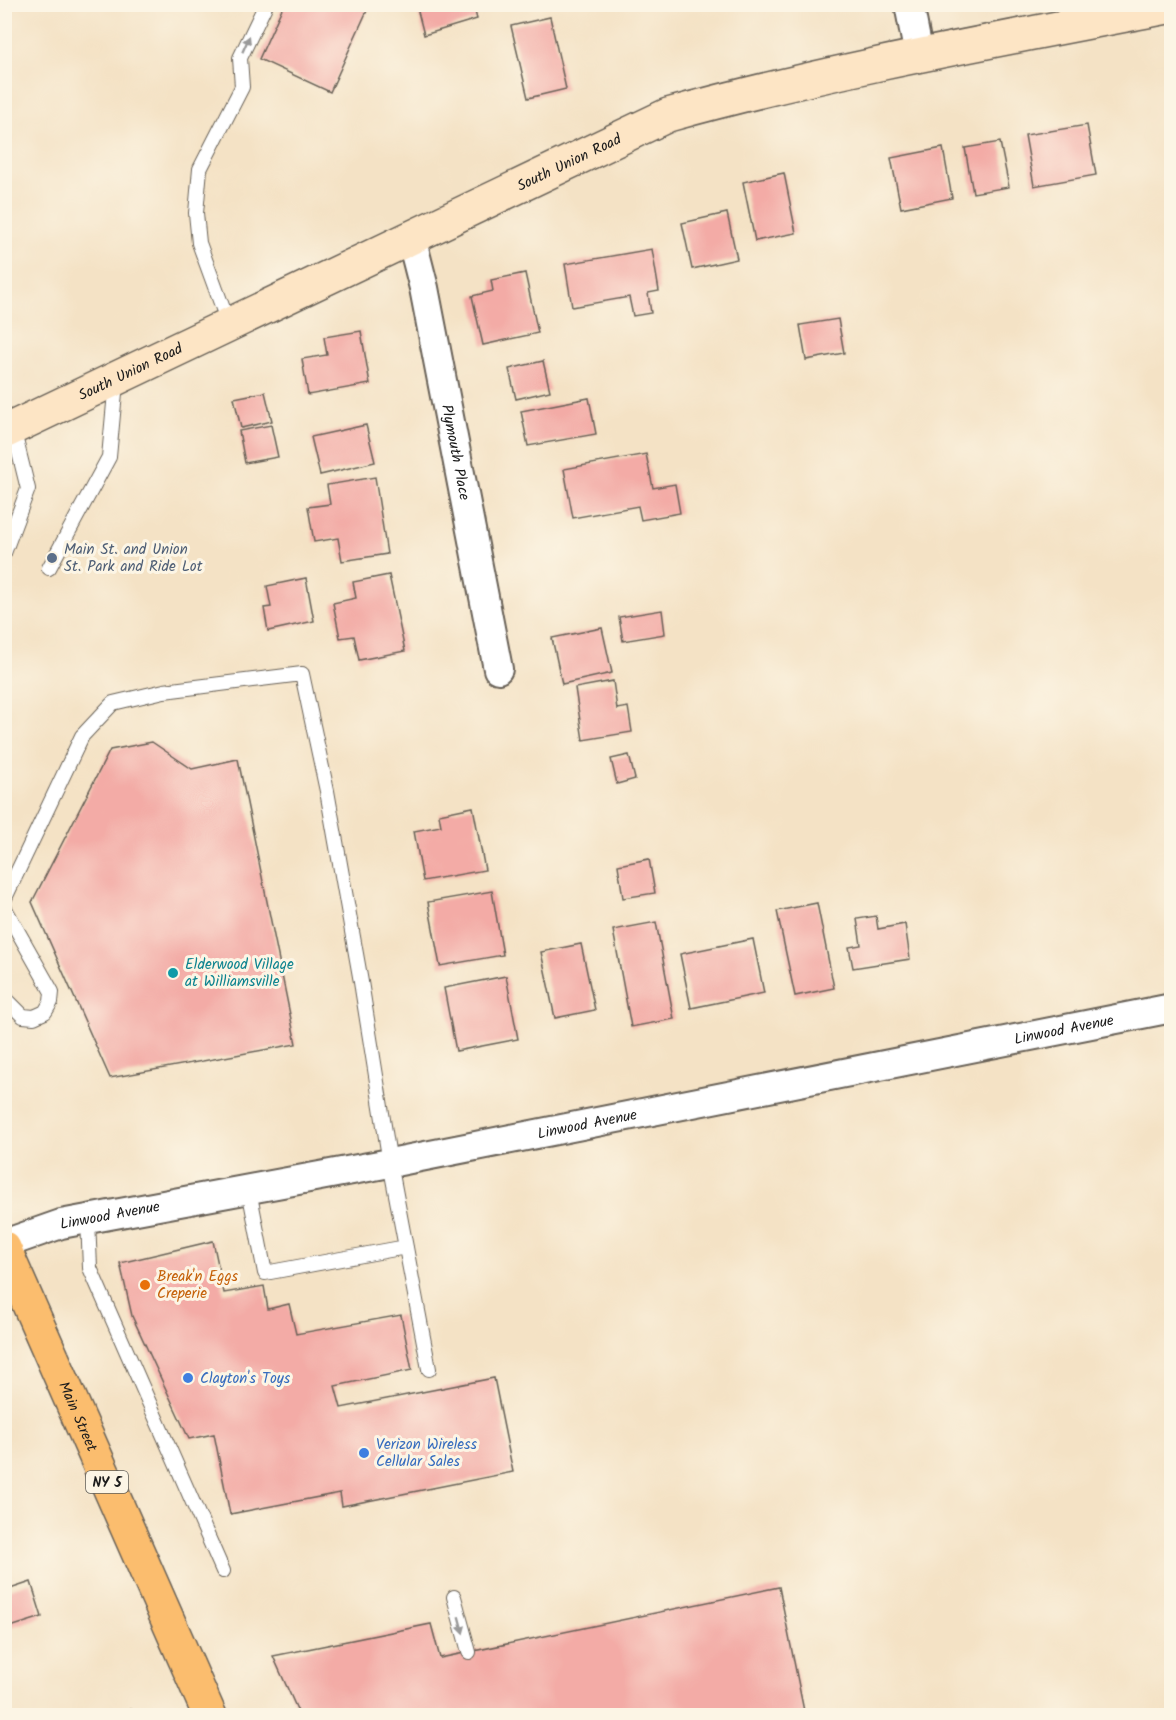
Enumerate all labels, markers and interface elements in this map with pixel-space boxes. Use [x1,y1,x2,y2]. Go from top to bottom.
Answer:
one-way arrow [241,35,251,53]
street label: South Union Road [513,128,626,198]
street label: South Union Road [74,337,188,408]
street label: Plymouth Place [434,403,476,503]
place label: Main St. and Union St. Park and Ride Lot [64,538,203,579]
marker: Main St. and Union St. Park and Ride Lot [45,551,59,565]
place label: Elderwood Village at Williamsville [185,953,294,994]
marker: Elderwood Village at Williamsville [166,966,180,980]
street label: Linwood Avenue [1012,1009,1116,1052]
street label: Linwood Avenue [535,1103,640,1147]
street label: Linwood Avenue [58,1195,162,1237]
place label: Break'n Eggs Creperie [157,1265,239,1306]
marker: Break'n Eggs Creperie [138,1278,152,1292]
place label: Clayton's Toys [200,1367,291,1391]
marker: Clayton's Toys [181,1371,195,1385]
street label: Main Street [51,1378,103,1456]
place label: Verizon Wireless Cellular Sales [376,1433,478,1474]
marker: Verizon Wireless Cellular Sales [357,1446,371,1460]
road number: NY 5 [86,1471,128,1493]
one-way arrow [457,1615,467,1634]

